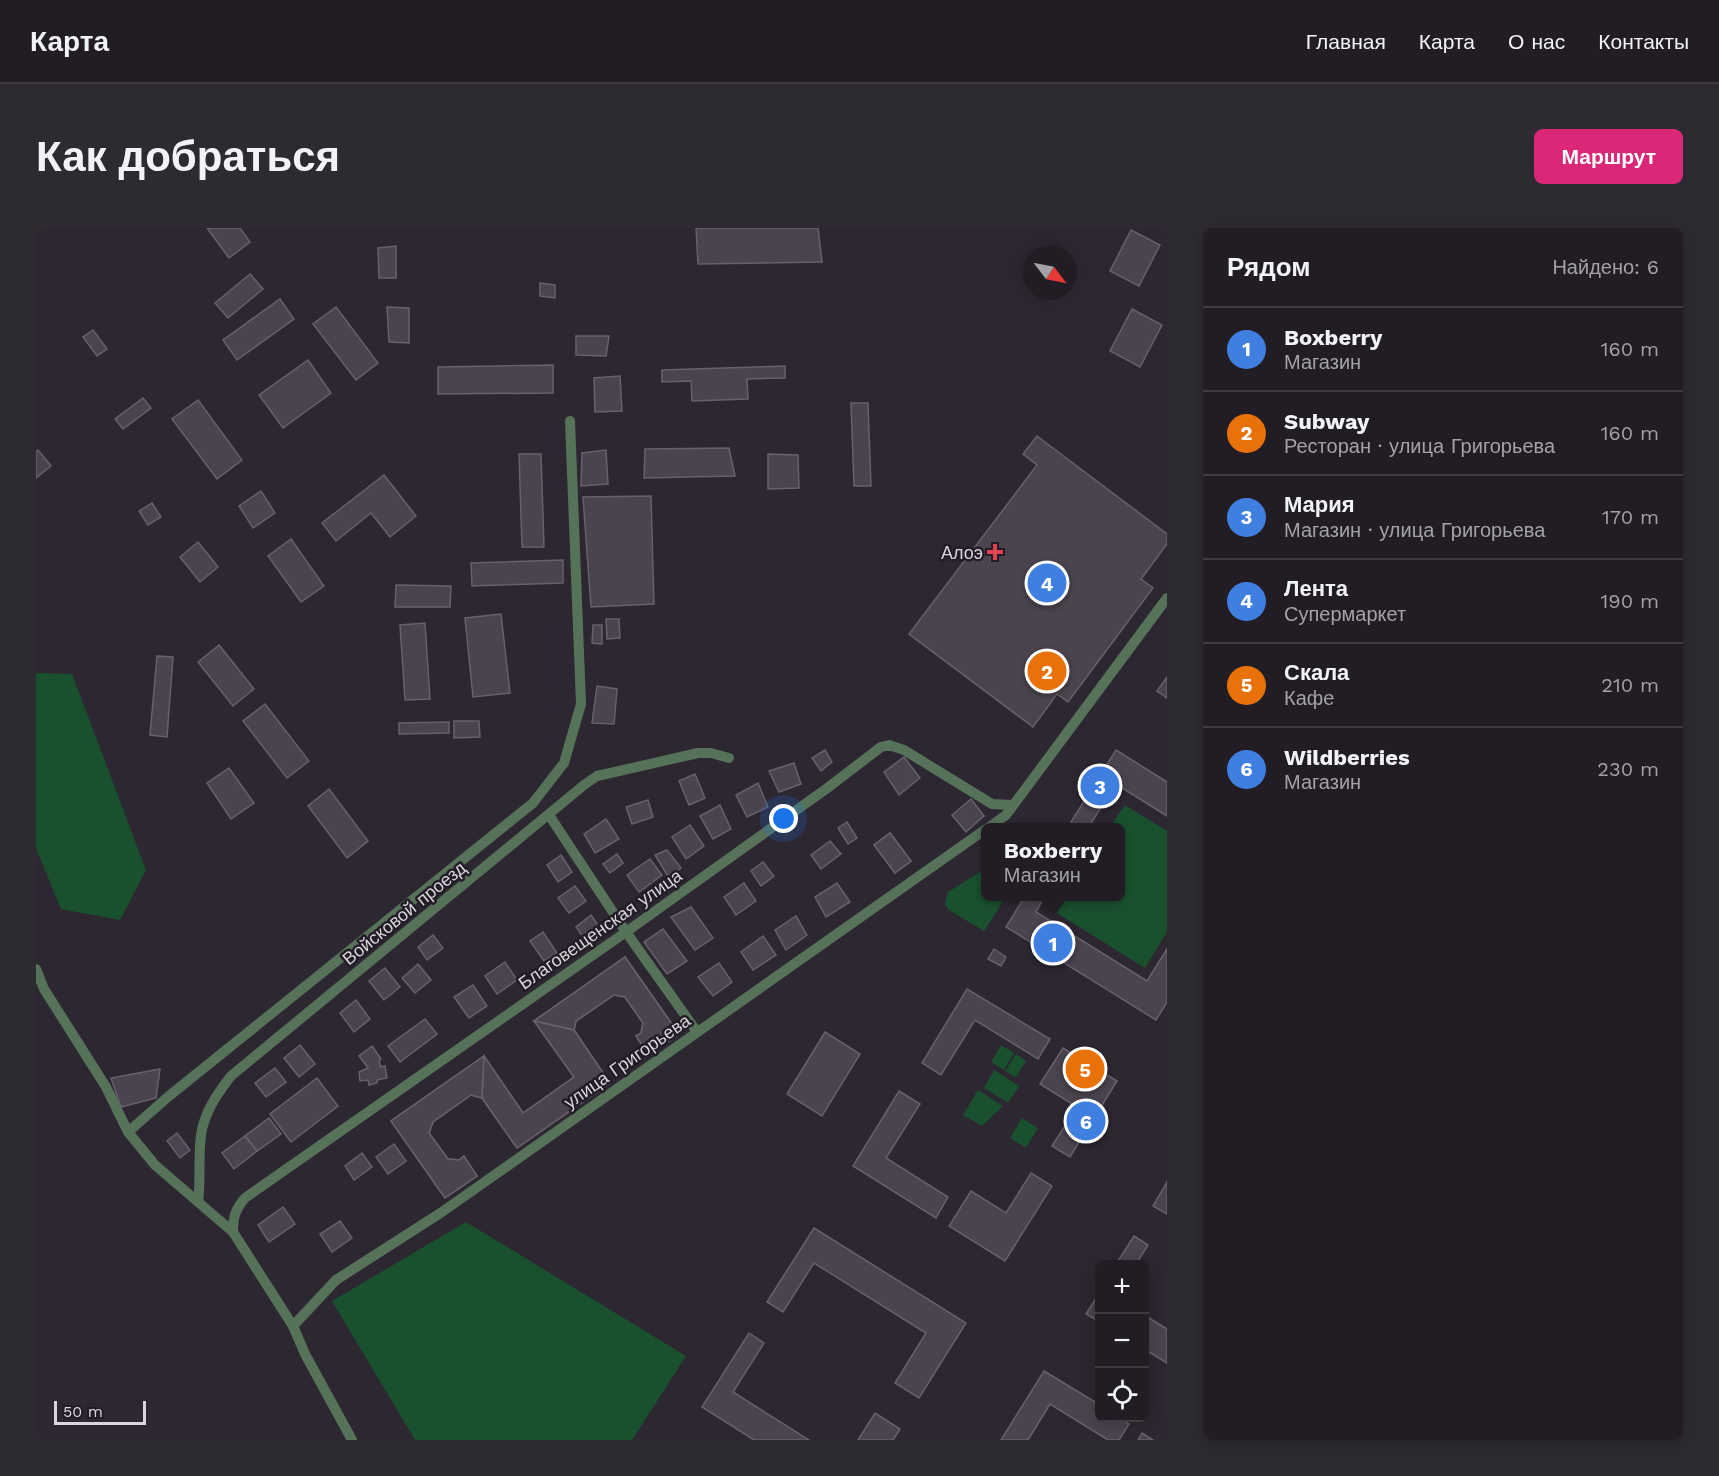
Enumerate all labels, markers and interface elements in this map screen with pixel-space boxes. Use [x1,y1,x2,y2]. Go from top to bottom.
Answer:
text: Карта [30,25,109,58]
text: Главная [1306,29,1386,54]
text: Карта [1419,29,1475,54]
text: О нас [1508,29,1565,54]
text: Контакты [1598,29,1689,54]
button: Маршрут [1534,129,1683,184]
text: Как добраться [36,132,340,181]
north arrow [1023,246,1077,300]
text: Рядом [1227,252,1310,282]
text: Найдено: 6 [1552,255,1659,279]
text: Boxberry [1284,325,1382,350]
text: 1 [1242,337,1251,361]
text: 160 m [1601,337,1659,361]
text: Магазин [1284,350,1361,374]
text: Subway [1284,409,1369,434]
text: 2 [1241,421,1252,445]
text: 160 m [1601,421,1659,445]
text: Ресторан · улица Григорьева [1284,434,1555,458]
text: Мария [1284,492,1355,517]
text: 3 [1241,505,1252,529]
text: 170 m [1602,505,1659,529]
text: Магазин · улица Григорьева [1284,518,1545,542]
place label: Алоэ [941,542,983,563]
marker: Алоэ [988,545,1002,559]
pin: 4 [1028,560,1066,606]
text: Лента [1284,576,1348,601]
text: 4 [1240,589,1253,613]
text: 190 m [1601,589,1659,613]
text: Супермаркет [1284,602,1406,626]
pin: 2 [1028,648,1066,694]
text: Скала [1284,660,1349,685]
text: 5 [1241,673,1252,697]
text: 210 m [1601,673,1659,697]
text: Кафе [1284,686,1334,710]
text: Wildberries [1284,745,1410,770]
text: 6 [1240,757,1253,781]
text: 230 m [1597,757,1659,781]
pin: 3 [1080,764,1120,808]
text: Магазин [1284,770,1361,794]
your location [769,804,798,833]
popup [981,823,1125,901]
text: Boxberry [1004,838,1102,863]
street label: Войсковой проезд [338,857,470,969]
text: Магазин [1004,863,1081,887]
street label: Благовещенская улица [514,864,687,993]
pin: 1 [1034,920,1072,966]
street label: улица Григорьева [560,1009,695,1112]
pin: 5 [1066,1046,1104,1092]
pin: 6 [1066,1098,1106,1144]
map controls [1095,1260,1149,1422]
button: + [1095,1260,1149,1314]
button: − [1095,1314,1149,1368]
button: locate [1095,1368,1149,1422]
scale bar [54,1398,146,1426]
text: 50 m [63,1402,103,1421]

